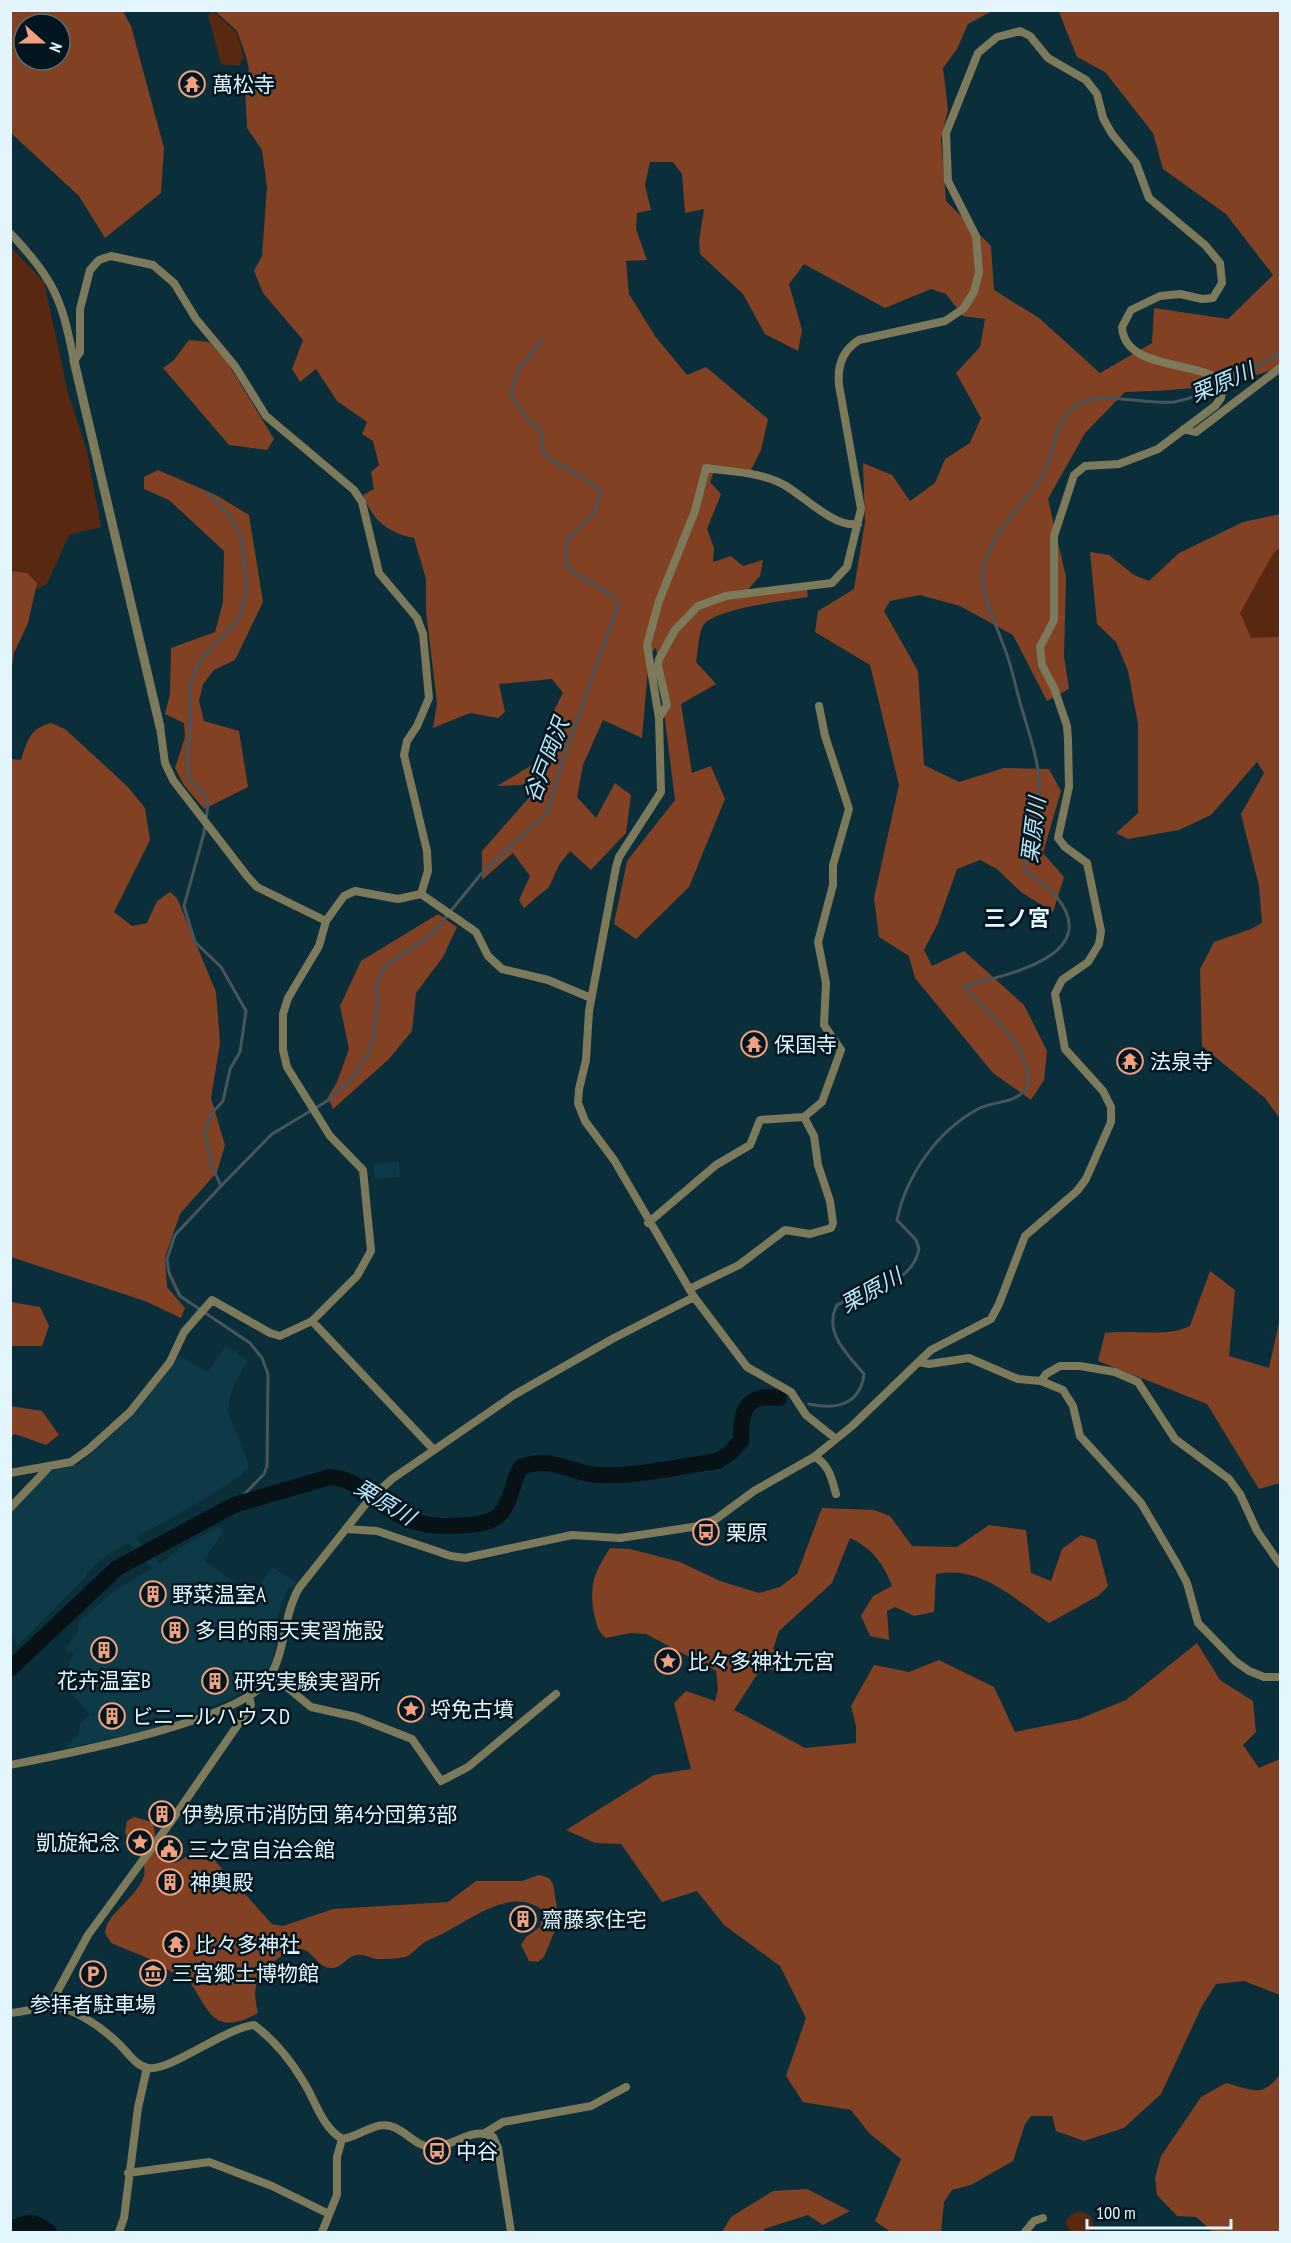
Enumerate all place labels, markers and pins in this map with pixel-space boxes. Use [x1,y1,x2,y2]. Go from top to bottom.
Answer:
temple icon: 萬松寺 [177,69,207,99]
place label: 萬松寺 [212,71,275,98]
temple icon: 保国寺 [739,1029,769,1059]
place label: 保国寺 [774,1031,837,1058]
temple icon: 法泉寺 [1115,1046,1145,1076]
place label: 法泉寺 [1150,1048,1213,1075]
bus stop icon: 栗原 [691,1517,721,1547]
place label: 栗原 [726,1519,768,1546]
building icon: 野菜温室A [138,1579,168,1609]
place label: 野菜温室A [172,1581,266,1608]
building icon: 多目的雨天実習施設 [160,1615,190,1645]
place label: 多目的雨天実習施設 [195,1617,384,1644]
building icon: 花卉温室B [89,1635,119,1665]
place icon: 比々多神社元宮 [653,1646,683,1676]
place label: 比々多神社元宮 [688,1648,835,1675]
building icon: 研究実験実習所 [200,1666,230,1696]
place label: 花卉温室B [57,1667,151,1694]
place label: 研究実験実習所 [234,1668,381,1695]
place icon: 埒免古墳 [396,1694,426,1724]
place label: 埒免古墳 [430,1696,514,1723]
building icon: ビニールハウスD [97,1701,127,1731]
place label: ビニールハウスD [132,1703,290,1730]
building icon: 伊勢原市消防団 第4分団第3部 [147,1799,177,1829]
place label: 伊勢原市消防団 第4分団第3部 [182,1801,457,1828]
place icon: 凱旋紀念 [125,1827,155,1857]
place label: 凱旋紀念 [36,1829,120,1856]
public building icon: 三之宮自治会館 [154,1834,184,1864]
place label: 三之宮自治会館 [188,1836,335,1863]
building icon: 神輿殿 [155,1867,185,1897]
place label: 神輿殿 [190,1869,253,1896]
building icon: 齋藤家住宅 [508,1904,538,1934]
place label: 齋藤家住宅 [542,1906,647,1933]
temple icon: 比々多神社 [161,1929,191,1959]
place label: 比々多神社 [195,1931,300,1958]
museum icon: 三宮郷土博物館 [138,1958,168,1988]
parking icon: 参拝者駐車場 [78,1959,108,1989]
place label: 三宮郷土博物館 [172,1960,319,1987]
place label: 参拝者駐車場 [30,1991,156,2018]
bus stop icon: 中谷 [422,2136,452,2166]
place label: 中谷 [456,2138,498,2165]

